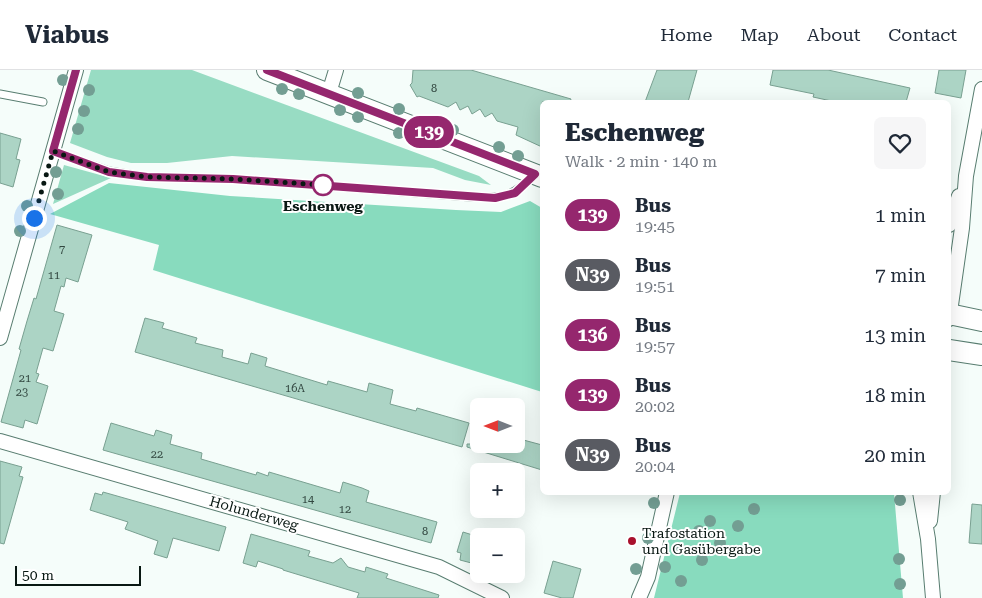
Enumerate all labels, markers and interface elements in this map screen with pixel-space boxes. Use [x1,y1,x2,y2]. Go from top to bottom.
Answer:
text: Viabus [25,21,109,49]
text: Home [660,24,712,45]
text: Map [740,24,779,45]
text: About [807,24,860,45]
text: Contact [888,24,957,45]
house number: 8 [431,82,437,95]
line badge: 139 [400,116,458,148]
button: heart [874,117,926,169]
text: Eschenweg [565,119,704,147]
text: 139 [414,121,444,142]
text: Walk · 2 min · 140 m [565,152,717,171]
marker: Eschenweg [312,174,334,196]
text: Bus [635,194,671,217]
place label: Eschenweg [283,198,363,214]
text: 139 [577,204,608,225]
text: 1 min [875,204,926,227]
your location [22,206,47,231]
text: 19:45 [635,217,675,236]
house number: 7 [59,243,65,256]
text: Bus [635,254,671,277]
text: N39 [575,264,610,285]
text: 7 min [875,264,926,287]
house number: 11 [48,269,60,282]
text: 19:51 [635,277,675,296]
text: Bus [635,314,671,337]
text: 136 [577,324,608,345]
text: 13 min [864,324,926,347]
text: 19:57 [635,337,675,356]
house number: 21 [19,372,31,385]
text: Bus [635,374,671,397]
house number: 16A [285,382,305,395]
text: 139 [577,384,608,405]
text: 18 min [864,384,926,407]
house number: 23 [16,386,28,399]
text: 20:02 [635,397,675,416]
north arrow [470,398,525,452]
map controls [470,398,525,583]
text: Bus [635,434,671,457]
text: N39 [575,444,610,465]
text: 20 min [864,444,926,467]
house number: 22 [151,448,163,461]
text: 20:04 [635,457,675,476]
button: + [470,463,525,518]
street label: Holunderweg [208,493,300,533]
house number: 14 [302,493,315,506]
house number: 12 [339,503,351,516]
house number: 8 [422,525,428,538]
place label: Trafostation und Gasübergabe [642,525,761,557]
button: − [470,528,525,583]
marker: Trafostation und Gasübergabe [626,535,638,547]
scale bar [15,563,141,586]
text: 50 m [22,567,54,583]

